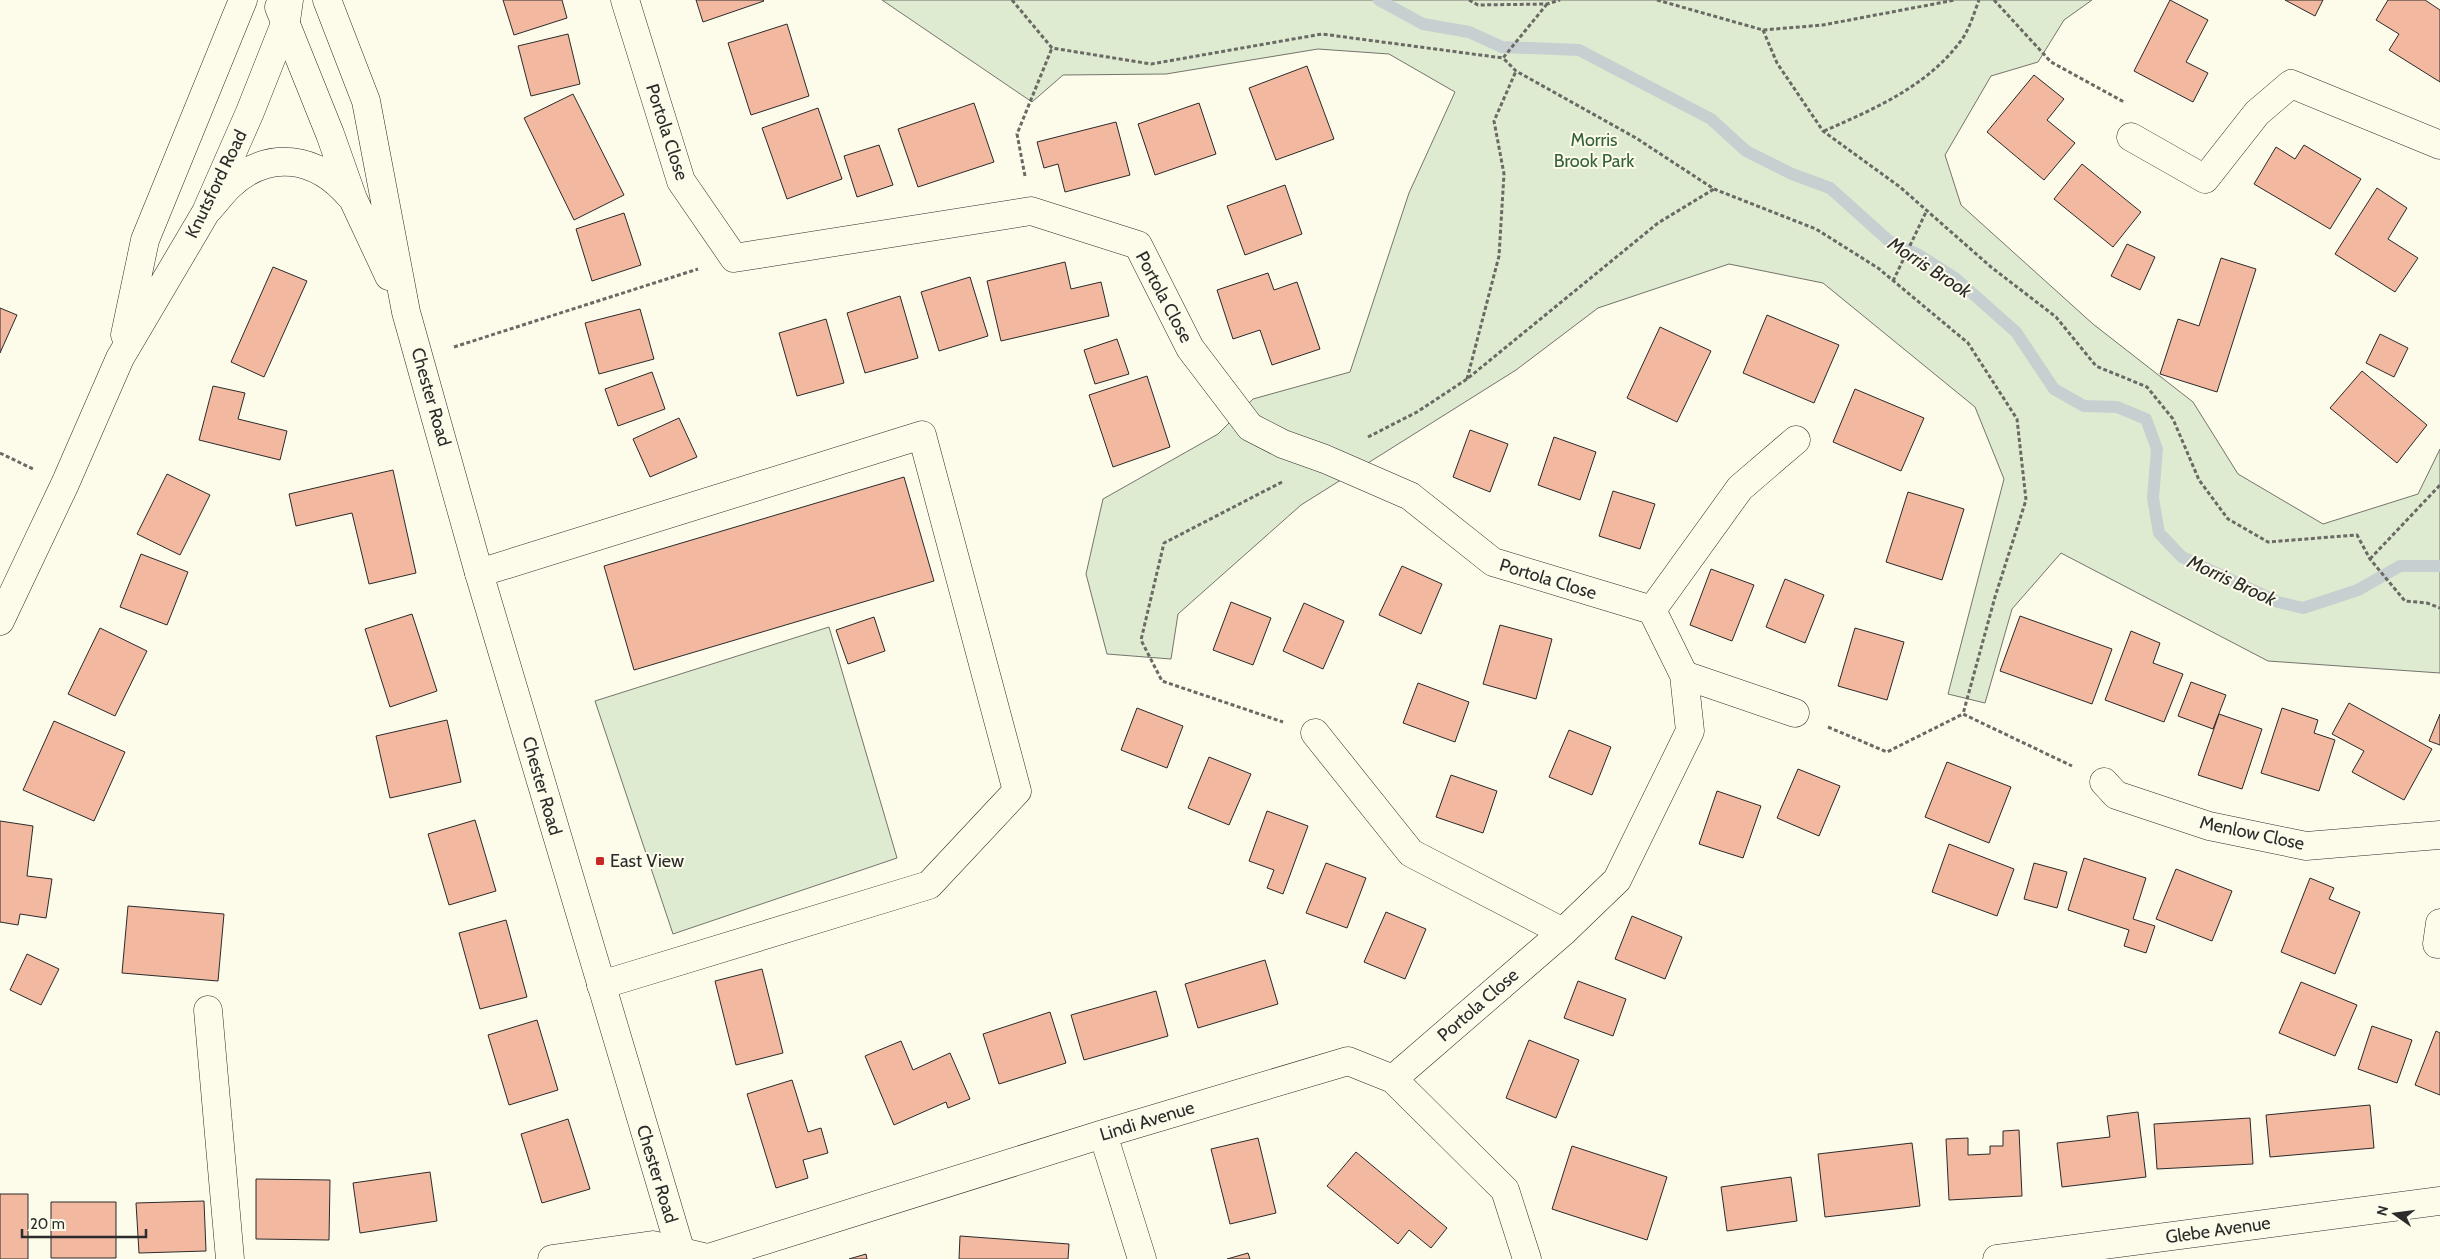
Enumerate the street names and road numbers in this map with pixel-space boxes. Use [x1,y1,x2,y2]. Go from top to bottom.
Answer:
street label: Portola Close [641,81,693,183]
street label: Knutsford Road [180,126,252,242]
street label: Portola Close [1131,248,1197,346]
street label: Chester Road [406,345,456,449]
street label: Portola Close [1497,554,1599,604]
street label: Chester Road [517,734,567,838]
street label: Menlow Close [2198,811,2306,855]
street label: Portola Close [1433,964,1523,1046]
street label: Lindi Avenue [1097,1096,1197,1146]
street label: Chester Road [632,1122,682,1226]
street label: Glebe Avenue [2164,1212,2272,1248]

